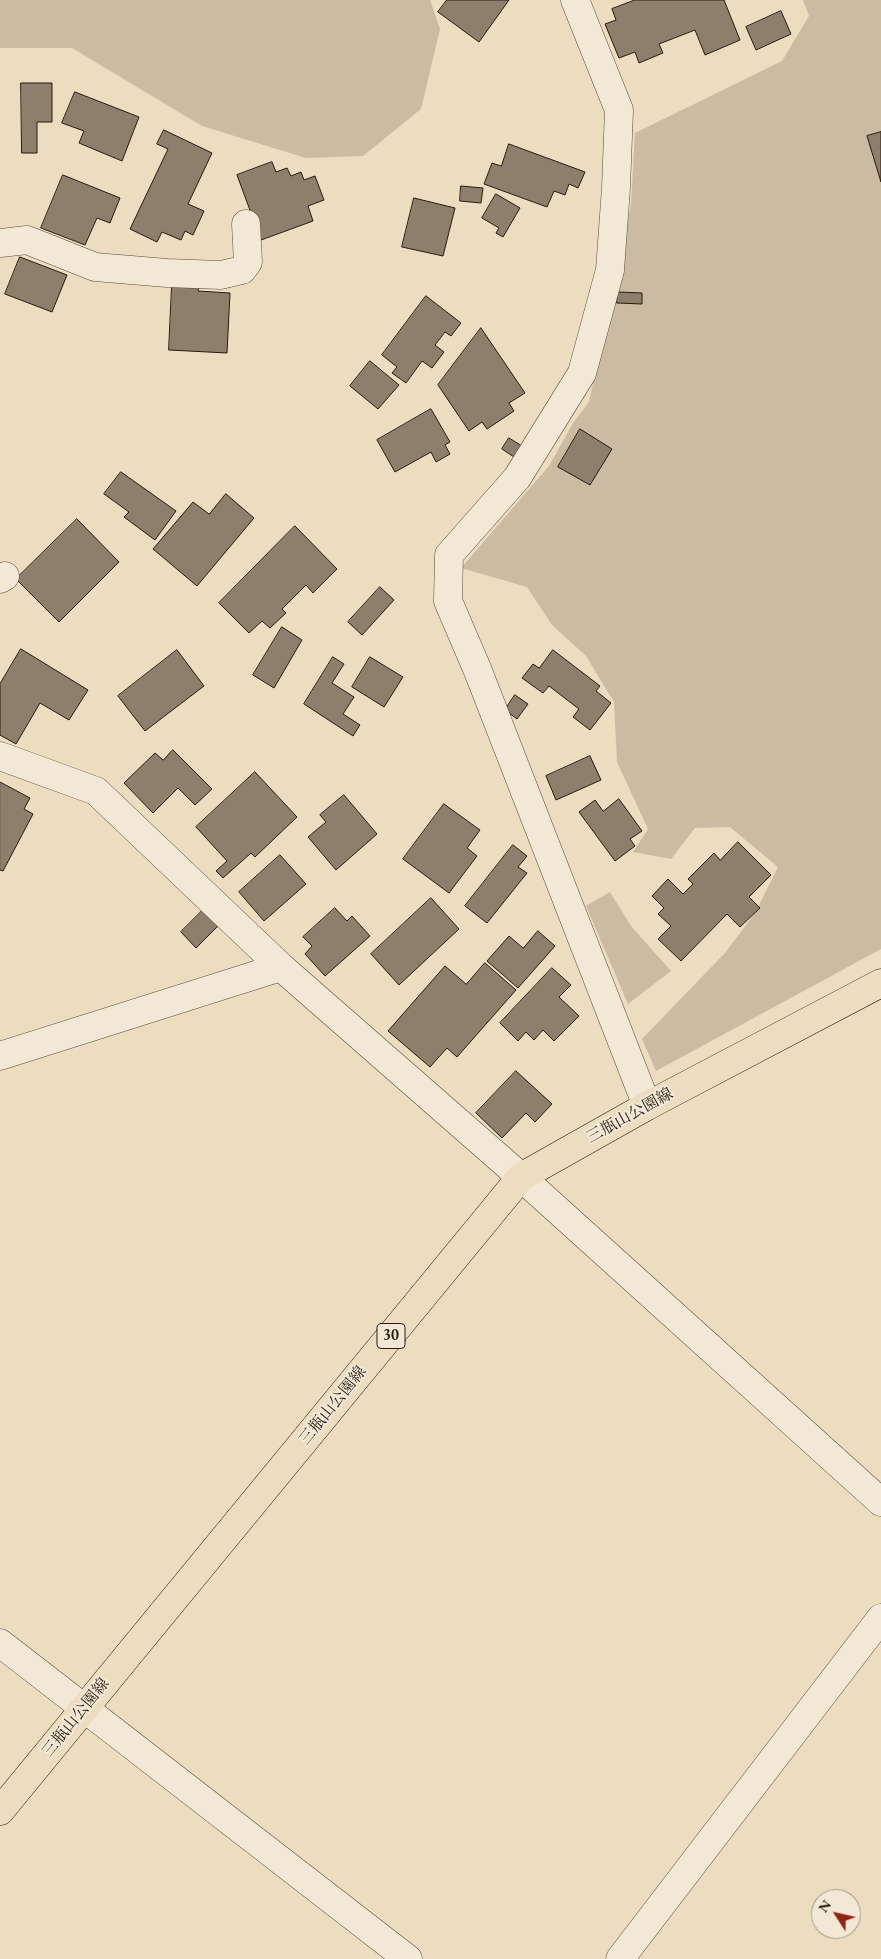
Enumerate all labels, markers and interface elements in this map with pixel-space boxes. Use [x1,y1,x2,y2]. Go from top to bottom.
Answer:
street label: 三瓶山公園線 [583,1084,677,1148]
road number: 30 [377,1324,405,1348]
street label: 三瓶山公園線 [295,1363,371,1449]
street label: 三瓶山公園線 [38,1675,114,1761]
north arrow [811,1889,861,1939]
text: N [814,1896,835,1916]

